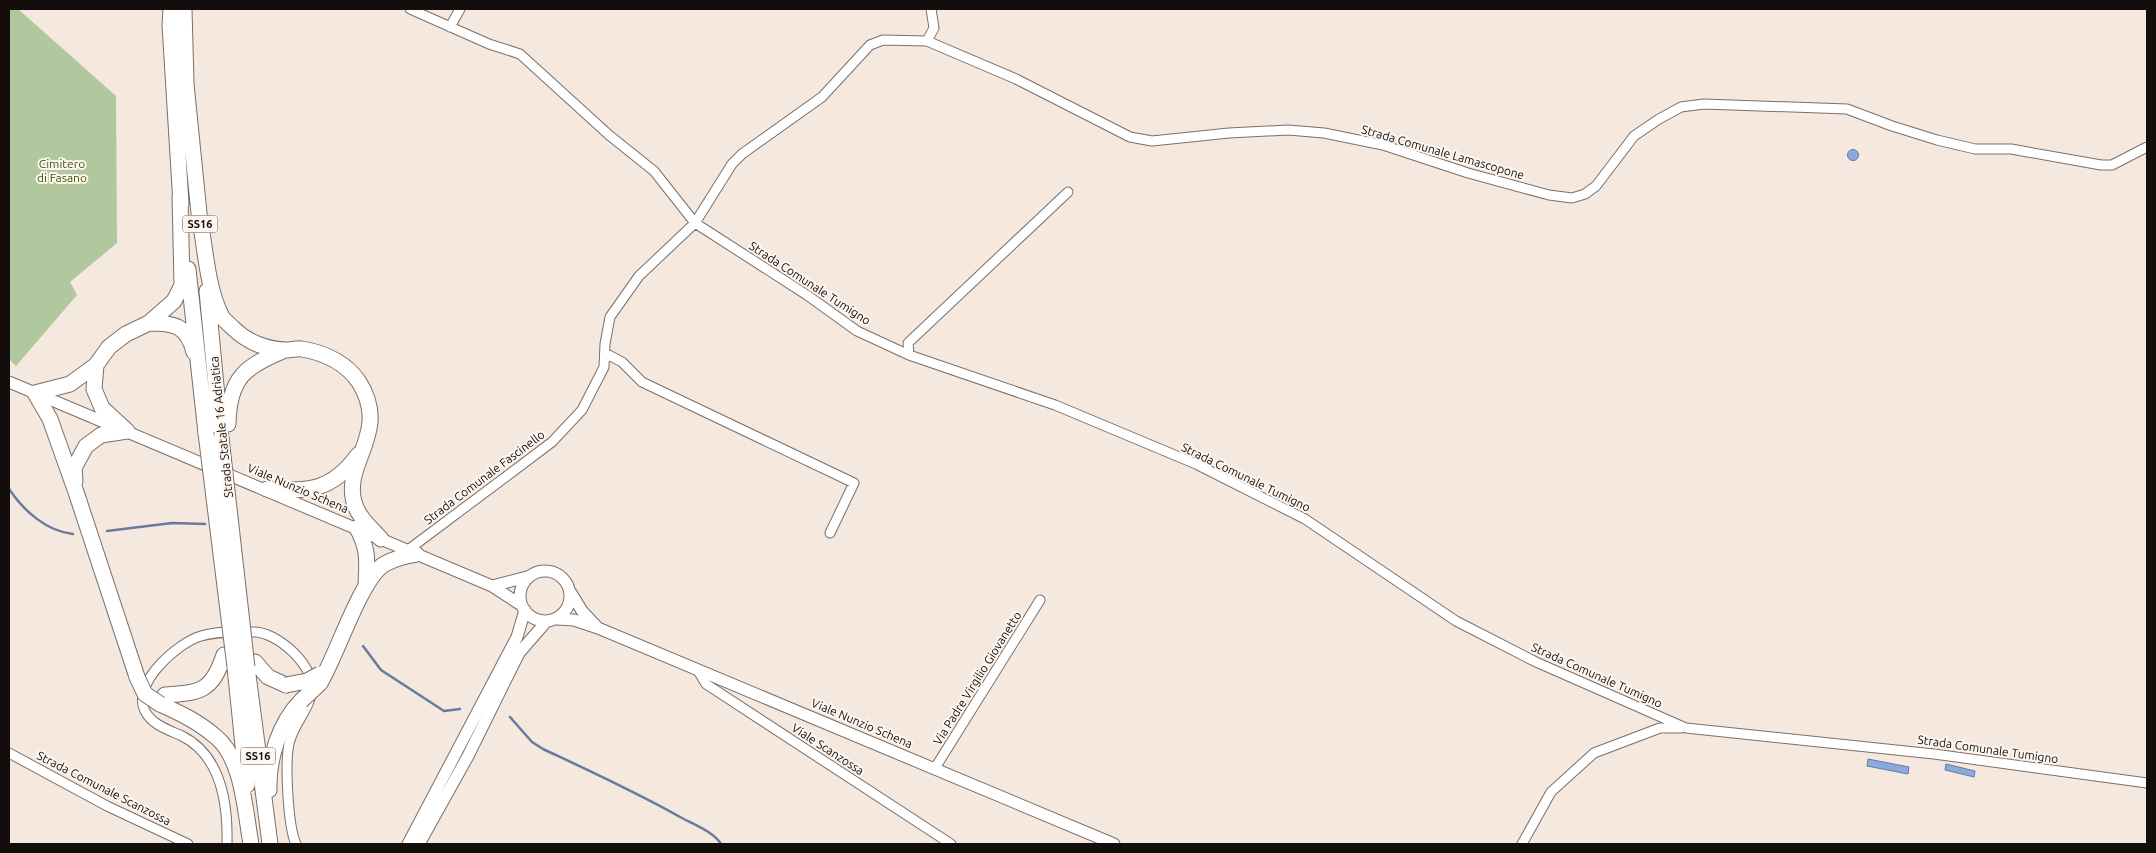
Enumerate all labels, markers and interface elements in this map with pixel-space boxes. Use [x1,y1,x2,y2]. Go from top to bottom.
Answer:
street label: Strada Comunale Lamascopone [1360,122,1526,182]
park label: Cimitero di Fasano [37,157,87,184]
road number: SS16 [182,215,218,232]
street label: Strada Comunale Tumigno [747,239,873,327]
street label: Strada Statale 16 Adriatica [207,356,235,498]
street label: Strada Comunale Fascinello [421,427,547,527]
street label: Strada Comunale Tumigno [1179,440,1313,514]
street label: Viale Nunzio Schena [246,461,350,515]
street label: Via Padre Virgilio Giovanetto [930,609,1024,747]
street label: Strada Comunale Tumigno [1529,640,1665,710]
street label: Viale Nunzio Schena [810,696,914,750]
street label: Viale Scanzossa [789,721,867,777]
street label: Strada Comunale Tumigno [1917,733,2059,765]
street label: Strada Comunale Scanzossa [35,748,173,828]
road number: SS16 [240,748,276,764]

